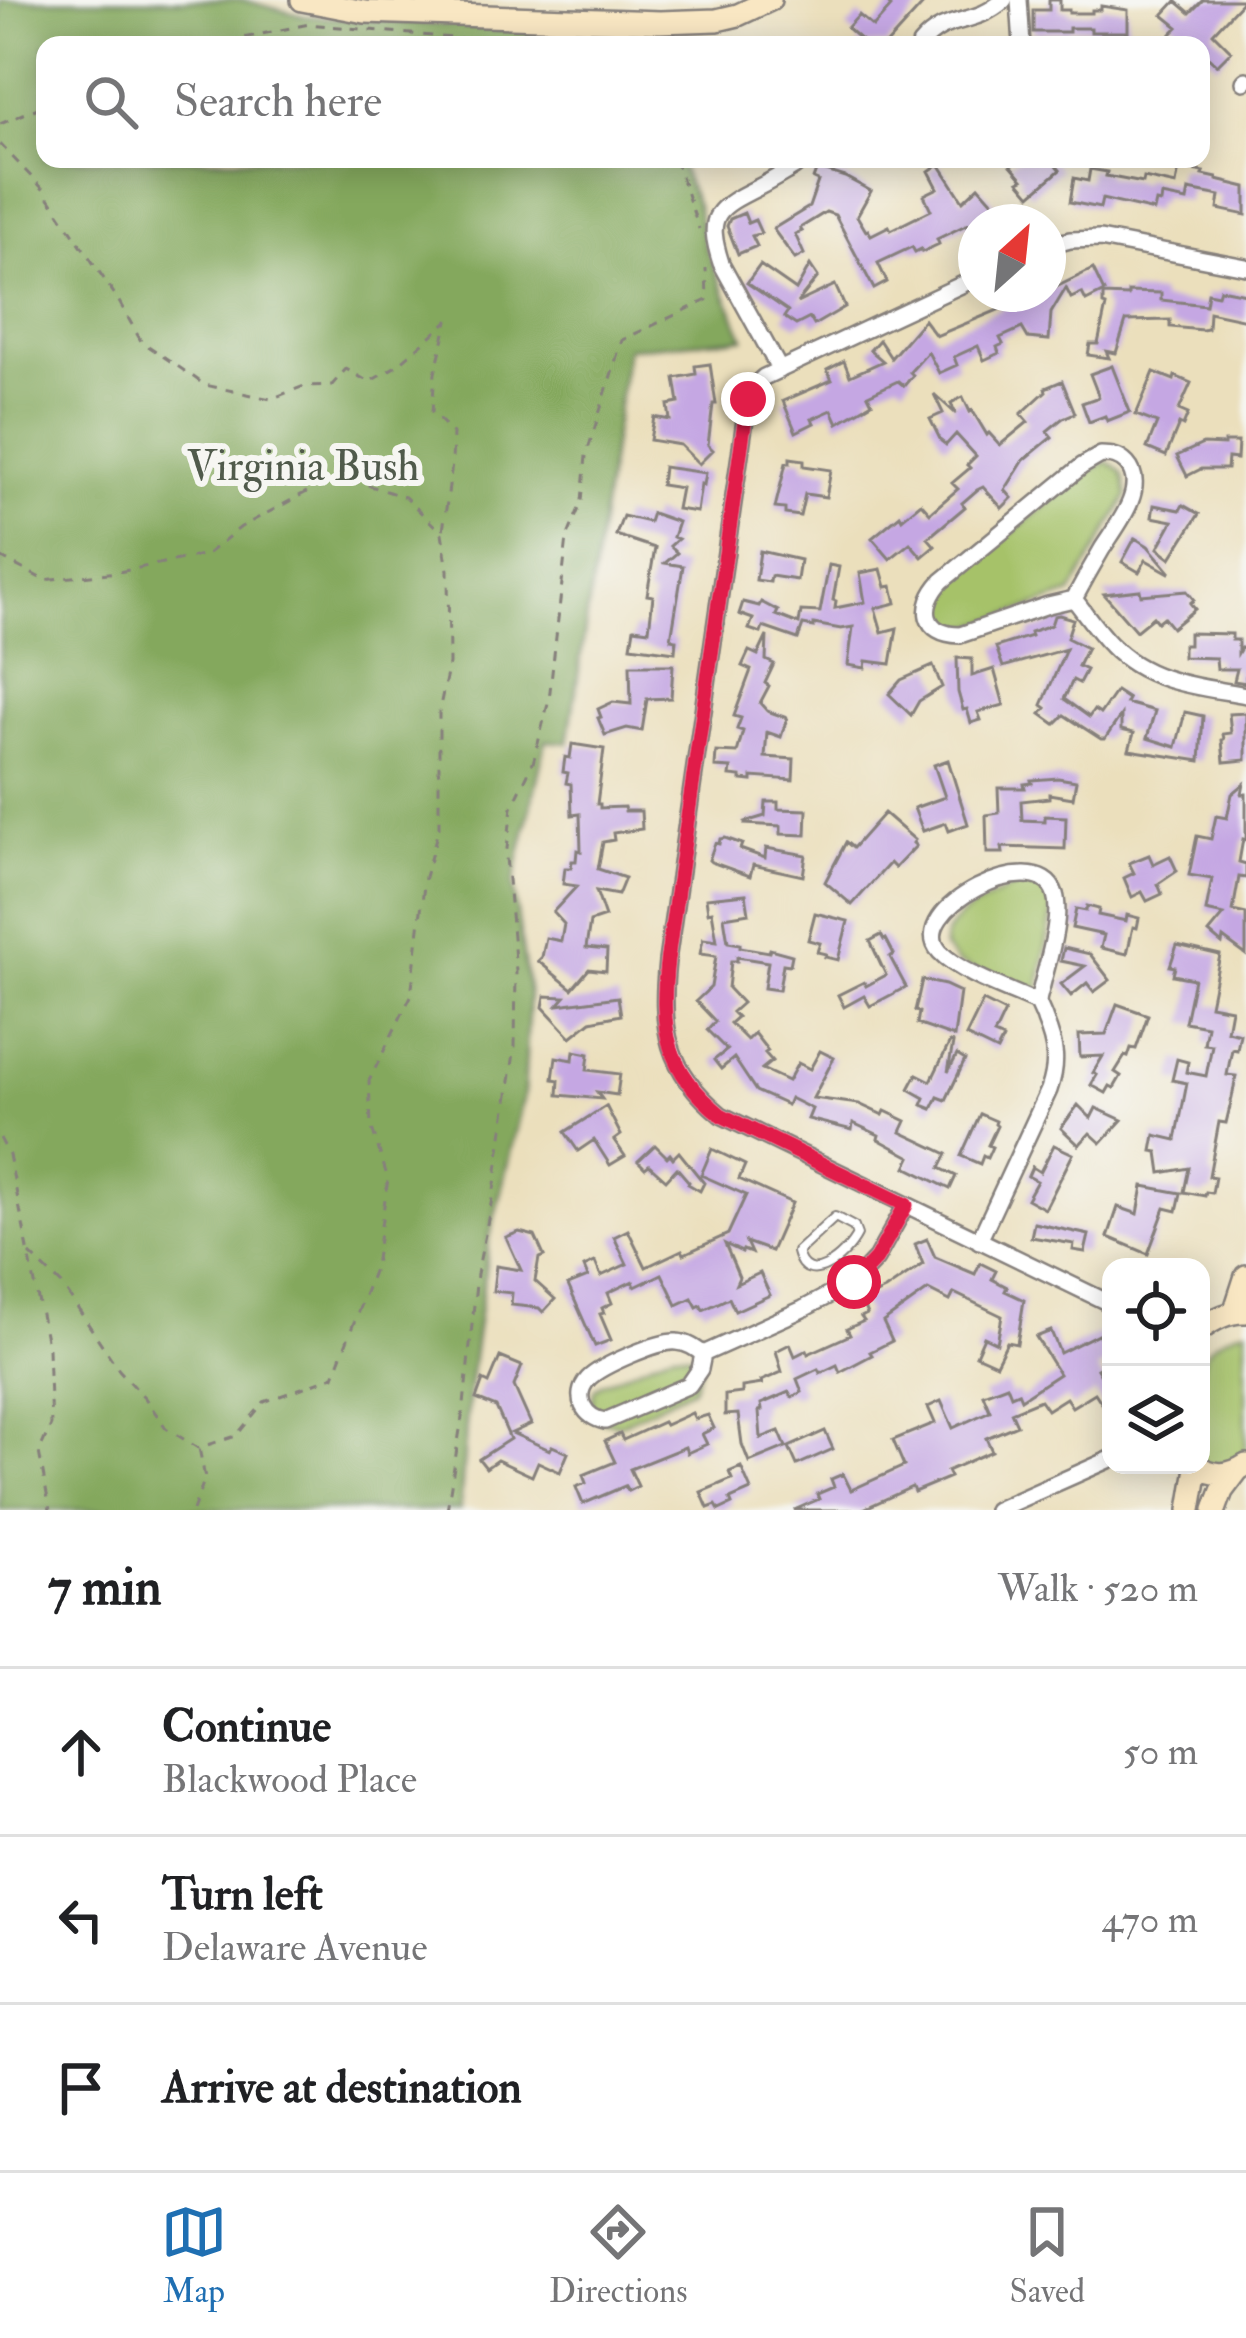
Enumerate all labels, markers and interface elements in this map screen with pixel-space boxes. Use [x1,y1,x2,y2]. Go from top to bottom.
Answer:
search box [36,36,1210,168]
icon: search [78,69,144,135]
text: Search here [174,74,382,130]
north arrow [958,204,1066,312]
route end [721,372,775,426]
park label: Virginia Bush [187,441,419,493]
route start [827,1255,881,1309]
map controls [1102,1258,1210,1474]
button: locate [1102,1258,1210,1366]
button: layers [1102,1366,1210,1474]
text: 7 min [48,1556,162,1620]
text: Walk · 520 m [998,1564,1198,1613]
text: Continue [162,1699,331,1755]
icon: ahead [48,1719,114,1785]
text: 50 m [1123,1727,1198,1776]
text: Blackwood Place [162,1755,417,1804]
text: Turn left [162,1867,323,1923]
icon: left [48,1887,114,1953]
text: 470 m [1102,1895,1198,1944]
text: Delaware Avenue [162,1923,427,1972]
icon: arrive [48,2055,114,2121]
text: Arrive at destination [162,2060,522,2116]
tab: Map [161,2199,227,2312]
tab: Directions [549,2199,688,2312]
tab: Saved [1010,2199,1085,2312]

